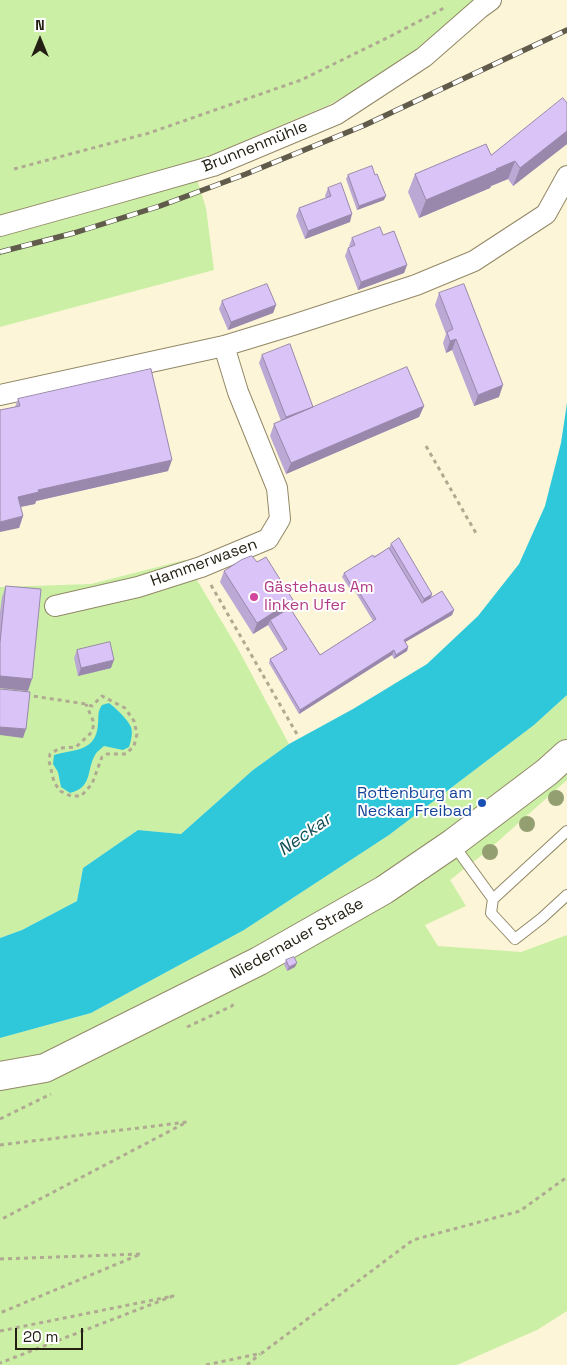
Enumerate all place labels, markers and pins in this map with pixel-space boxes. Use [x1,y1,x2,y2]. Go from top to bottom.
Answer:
place label: Gästehaus Am linken Ufer [264,578,373,616]
marker: Gästehaus Am linken Ufer [248,591,260,603]
place label: Rottenburg am Neckar Freibad [357,784,472,822]
marker: Rottenburg am Neckar Freibad [476,797,488,809]

